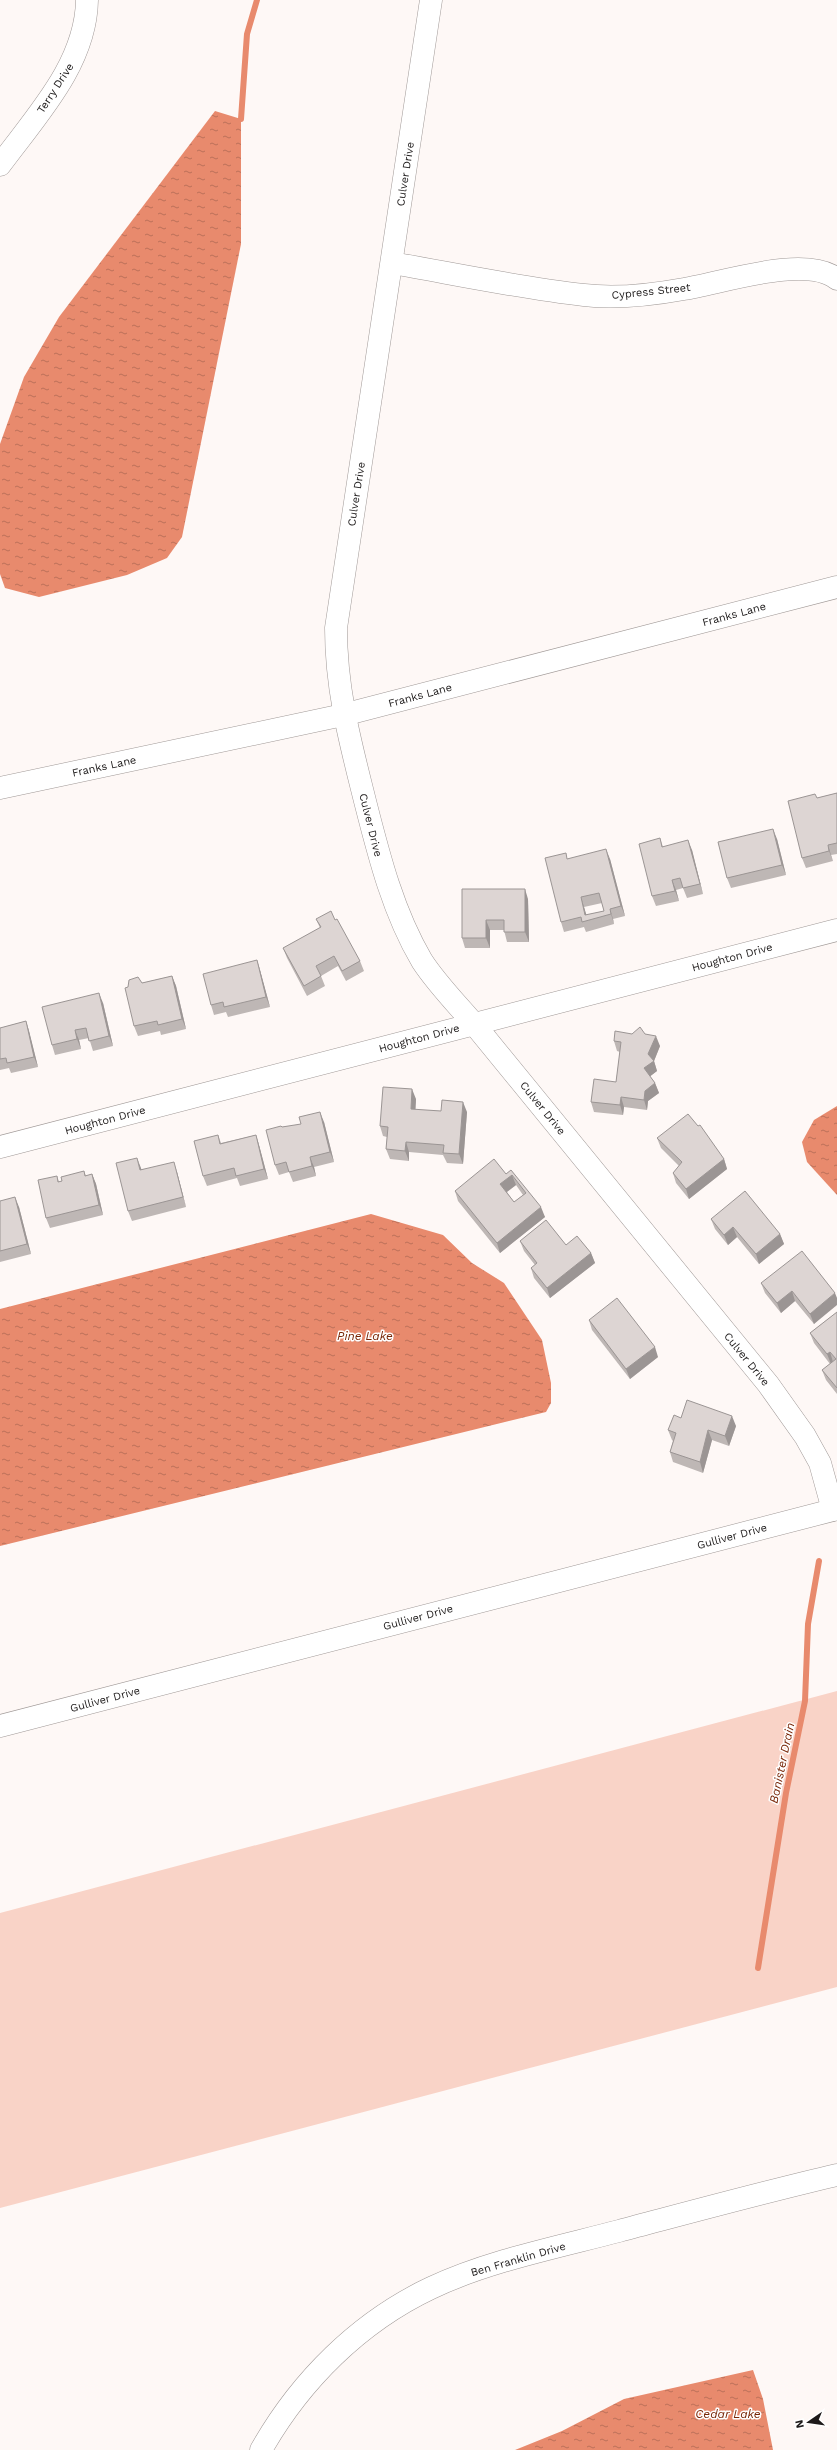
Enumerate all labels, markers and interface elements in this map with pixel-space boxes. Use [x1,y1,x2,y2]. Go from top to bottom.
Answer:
street label: Terry Drive [34,61,76,116]
street label: Culver Drive [394,141,417,207]
street label: Cypress Street [611,281,692,302]
street label: Culver Drive [345,461,368,527]
street label: Franks Lane [701,600,767,629]
street label: Franks Lane [387,681,453,710]
street label: Franks Lane [71,753,137,780]
street label: Culver Drive [356,792,385,858]
street label: Houghton Drive [690,940,774,975]
street label: Houghton Drive [377,1021,461,1056]
street label: Culver Drive [517,1079,568,1138]
street label: Houghton Drive [63,1103,147,1138]
water label: Pine Lake [337,1329,393,1343]
street label: Culver Drive [721,1330,772,1389]
street label: Gulliver Drive [696,1521,769,1552]
street label: Gulliver Drive [382,1602,455,1633]
street label: Gulliver Drive [69,1684,142,1715]
water label: Banister Drain [767,1721,797,1805]
street label: Ben Franklin Drive [469,2240,567,2279]
north arrow [789,2402,829,2442]
water label: Cedar Lake [695,2407,761,2421]
text: N [792,2419,807,2430]

